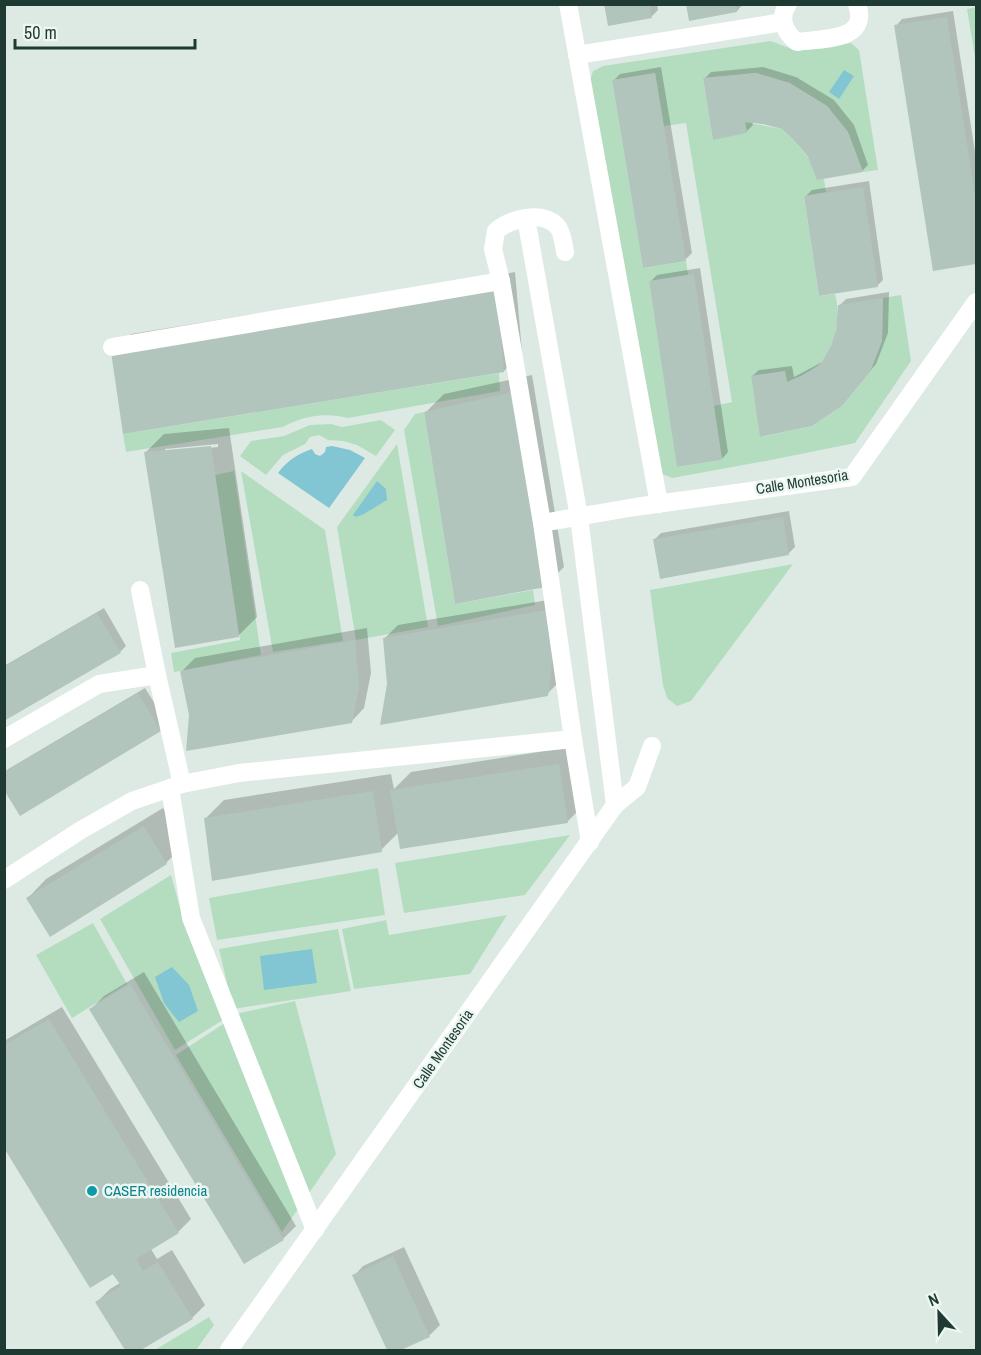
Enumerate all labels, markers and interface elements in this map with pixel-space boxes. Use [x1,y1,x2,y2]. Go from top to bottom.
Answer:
scale bar [15,12,195,50]
text: 50 m [24,20,57,45]
street label: Calle Montesoria [754,464,850,499]
street label: Calle Montesoria [407,1004,478,1093]
place label: CASER residencia [104,1180,207,1201]
marker: CASER residencia [85,1184,99,1198]
north arrow [909,1283,969,1343]
text: N [925,1287,942,1311]

